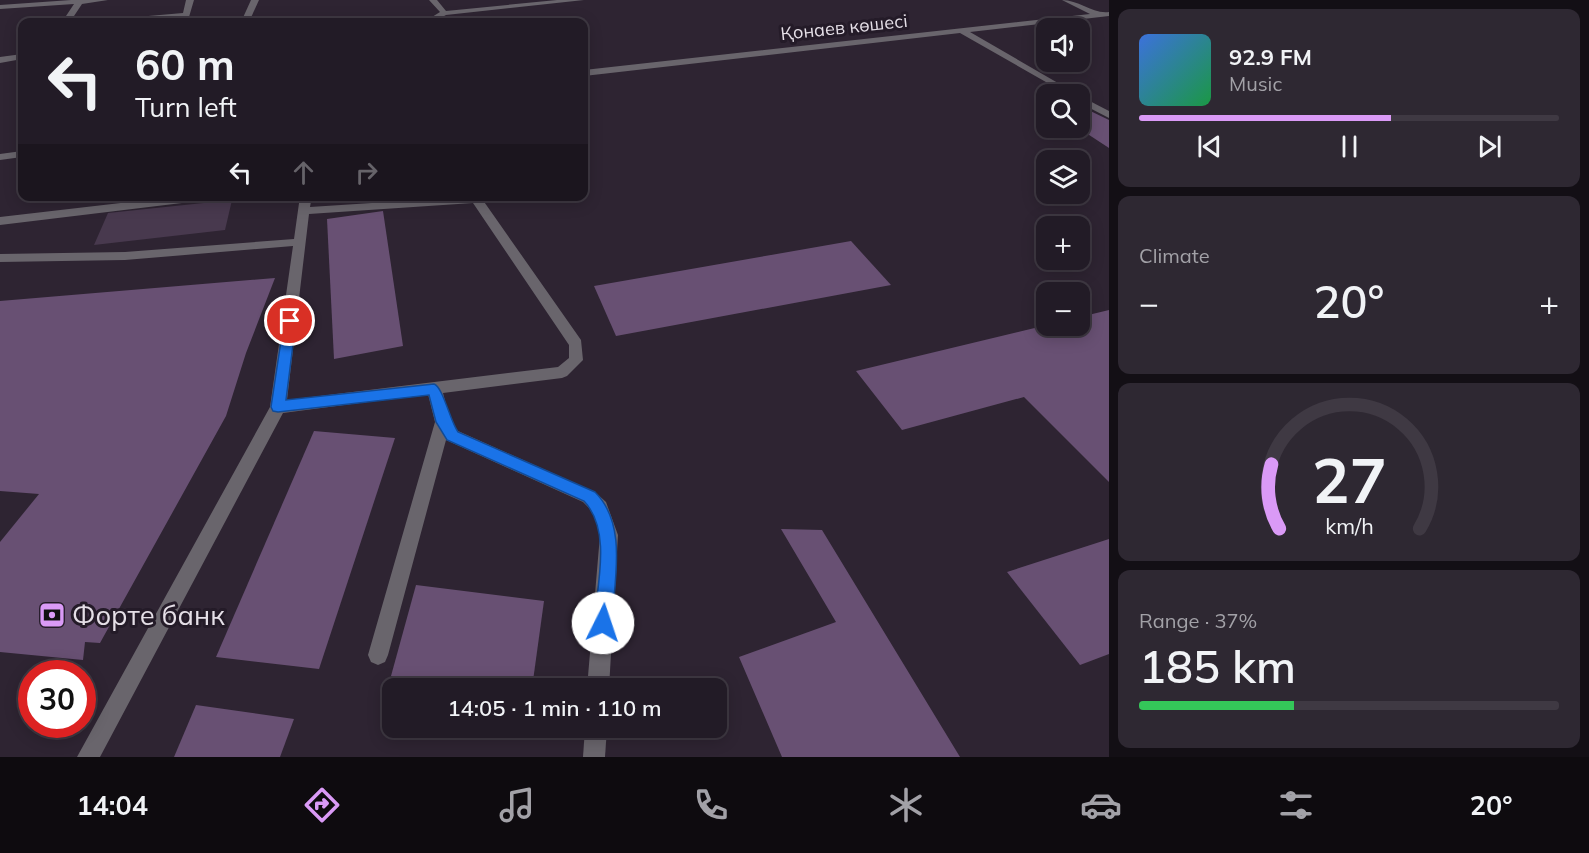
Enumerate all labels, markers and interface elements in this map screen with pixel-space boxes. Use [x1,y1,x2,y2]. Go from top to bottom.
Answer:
street label: Қонаев көшесі [779,9,909,45]
map controls [1036,18,1090,336]
button: sound [1036,18,1090,72]
text: 60 m [135,38,235,91]
icon: left [36,42,114,120]
text: 92.9 FM [1229,43,1312,71]
text: Music [1229,71,1282,96]
button: search [1036,84,1090,138]
text: Turn left [135,90,237,124]
icon: previous [1193,130,1226,163]
icon: pause [1333,130,1366,163]
icon: next [1473,130,1506,163]
button: layers [1036,150,1090,204]
icon: left [224,156,257,189]
icon: ahead [287,156,320,189]
icon: right [350,156,383,189]
button: + [1036,216,1090,270]
text: Climate [1139,243,1210,268]
text: 20° [1314,273,1384,329]
button: − [1036,282,1090,336]
text: − [1139,282,1159,323]
text: + [1539,282,1559,323]
pin [264,295,315,346]
icon: arrive [273,304,306,337]
text: 27 [1312,440,1386,519]
text: km/h [1325,512,1373,539]
position arrow [571,591,635,655]
place label: Форте банк [72,598,225,632]
bank icon: Форте банк [37,600,67,630]
text: Range · 37% [1139,608,1257,633]
text: 185 km [1139,638,1296,694]
speed limit sign: 30 [18,660,96,738]
text: 14:05 · 1 min · 110 m [447,694,662,722]
icon: directions [301,784,343,826]
icon: music [496,784,538,826]
icon: phone [690,784,732,826]
icon: climate [885,784,927,826]
icon: car [1080,784,1122,826]
icon: filters [1275,784,1317,826]
text: 14:04 [76,788,148,822]
text: 20° [1470,788,1512,822]

